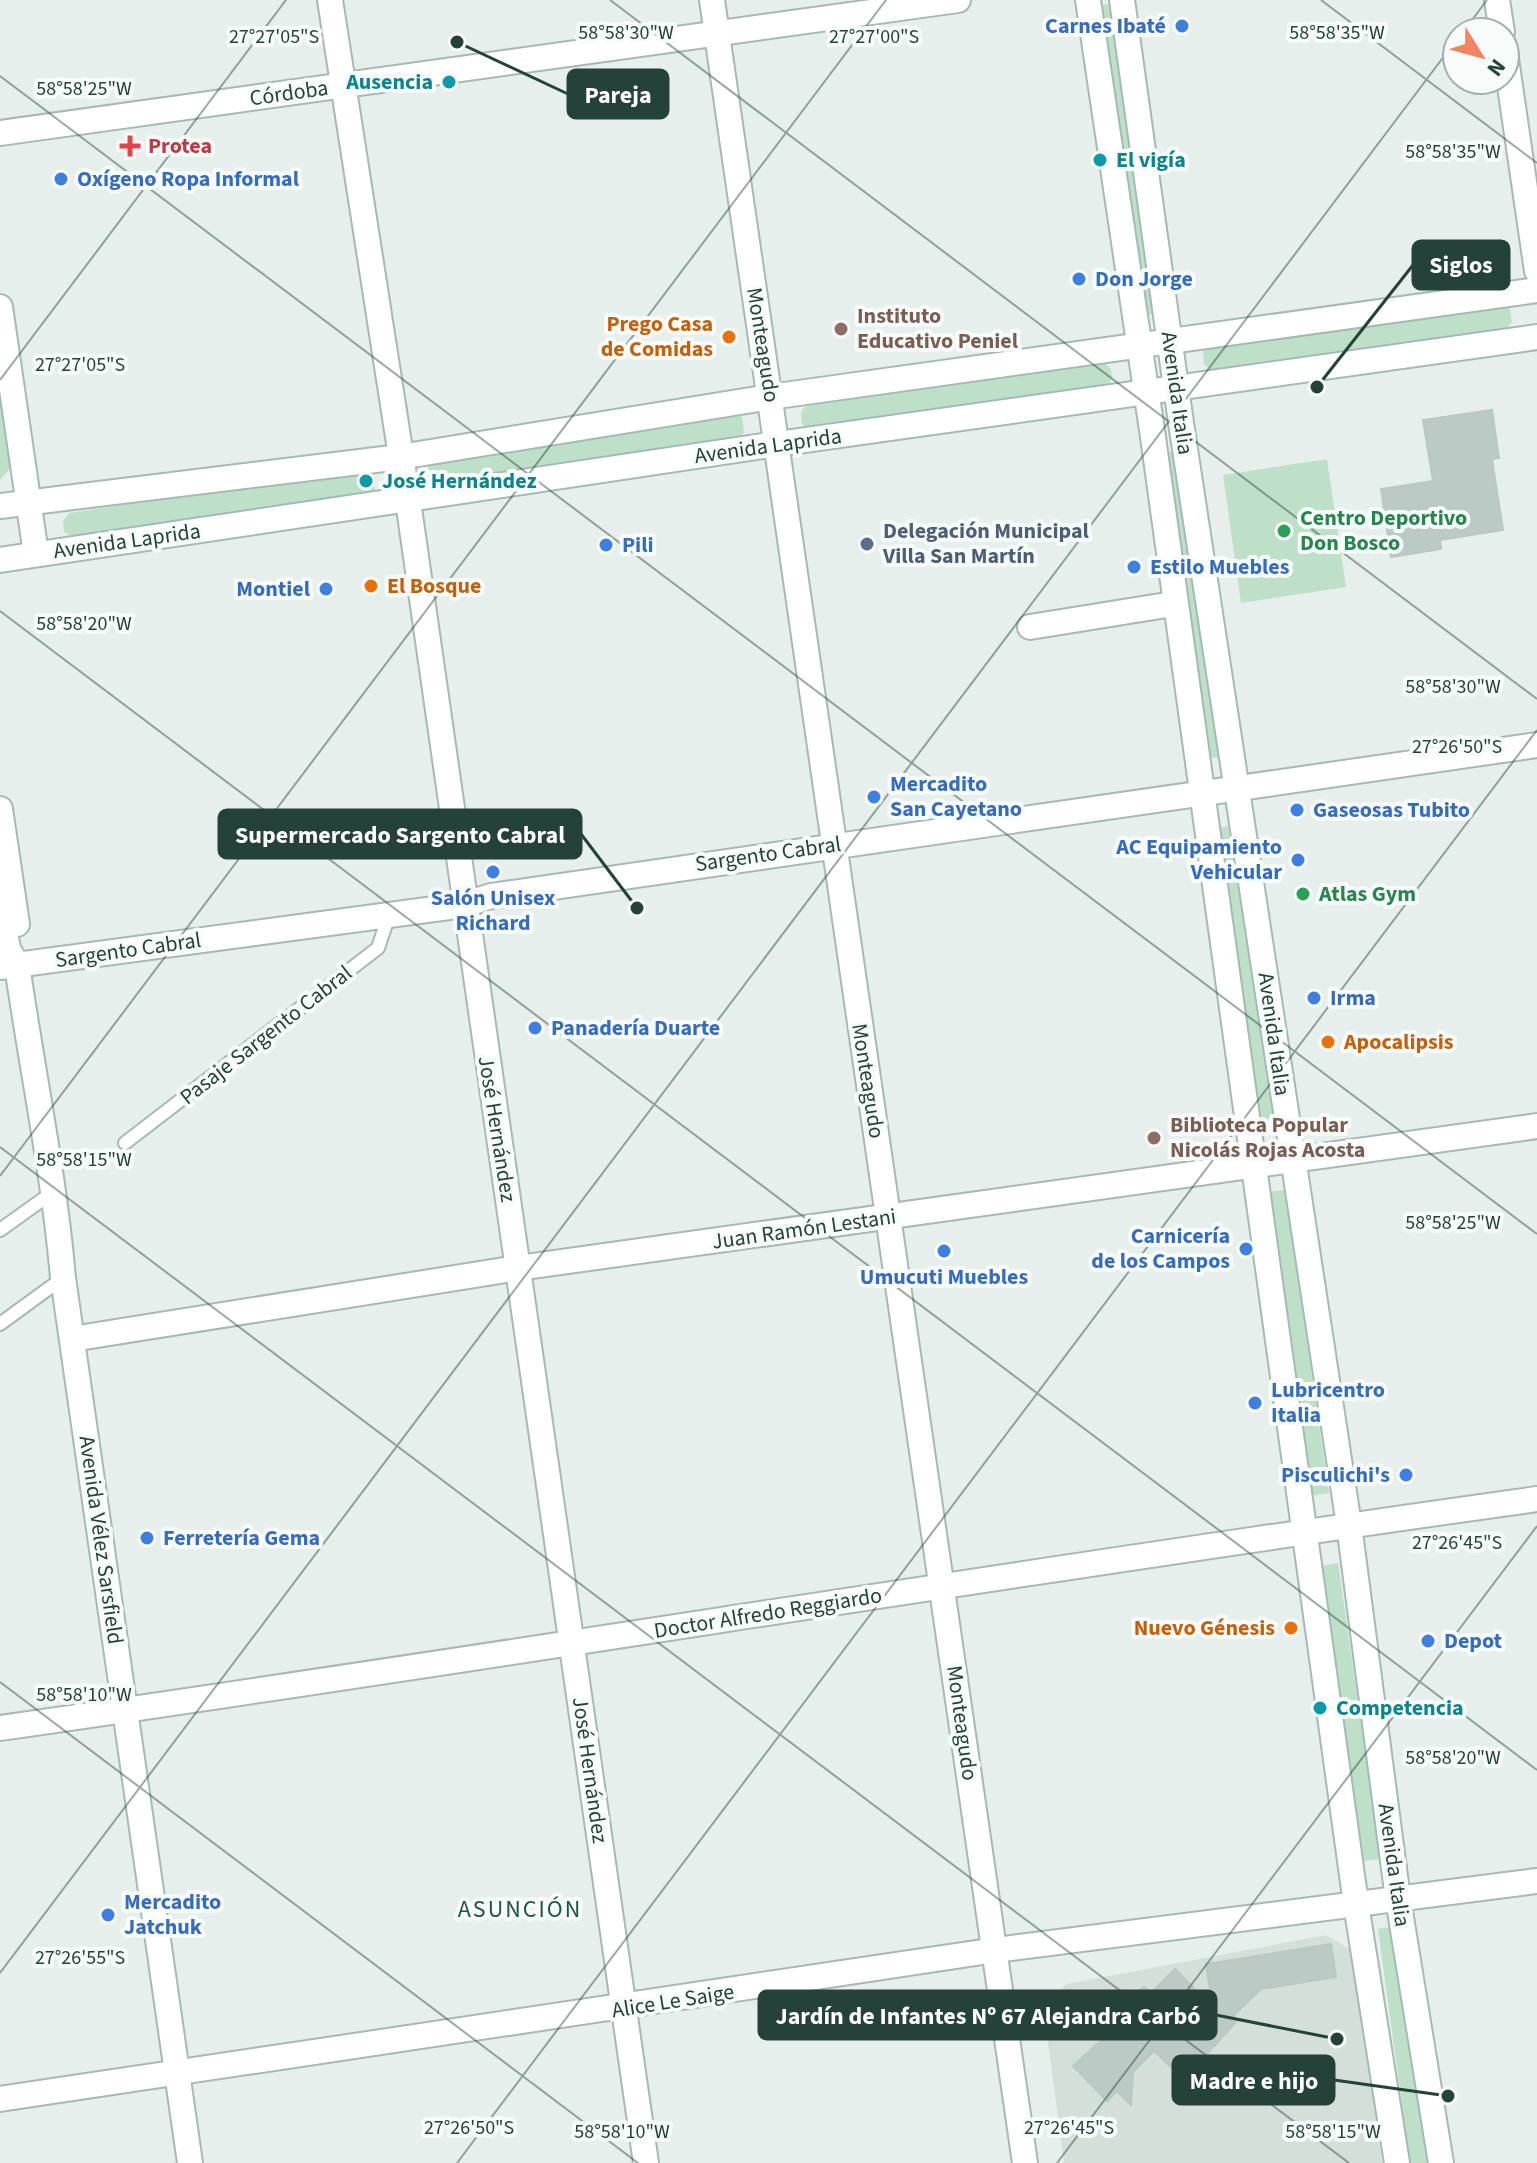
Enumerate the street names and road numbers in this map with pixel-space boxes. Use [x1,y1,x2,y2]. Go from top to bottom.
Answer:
street label: Córdoba [248,72,330,114]
street label: Monteagudo [738,285,788,405]
street label: Avenida Italia [1153,329,1201,457]
street label: Avenida Laprida [692,420,844,472]
street label: Avenida Laprida [51,515,203,567]
street label: Sargento Cabral [693,828,843,880]
street label: Sargento Cabral [53,924,203,976]
street label: Pasaje Sargento Cabral [173,958,359,1112]
street label: Avenida Italia [1250,970,1298,1098]
street label: Monteagudo [843,1021,893,1141]
street label: José Hernández [470,1054,524,1204]
street label: Juan Ramón Lestani [710,1200,898,1258]
street label: Avenida Vélez Sarsfield [71,1434,131,1646]
street label: Doctor Alfredo Reggiardo [652,1579,884,1647]
street label: Monteagudo [938,1663,986,1783]
street label: José Hernández [564,1695,616,1845]
street label: Avenida Italia [1370,1801,1418,1929]
street label: Alice Le Saige [609,1976,737,2026]

